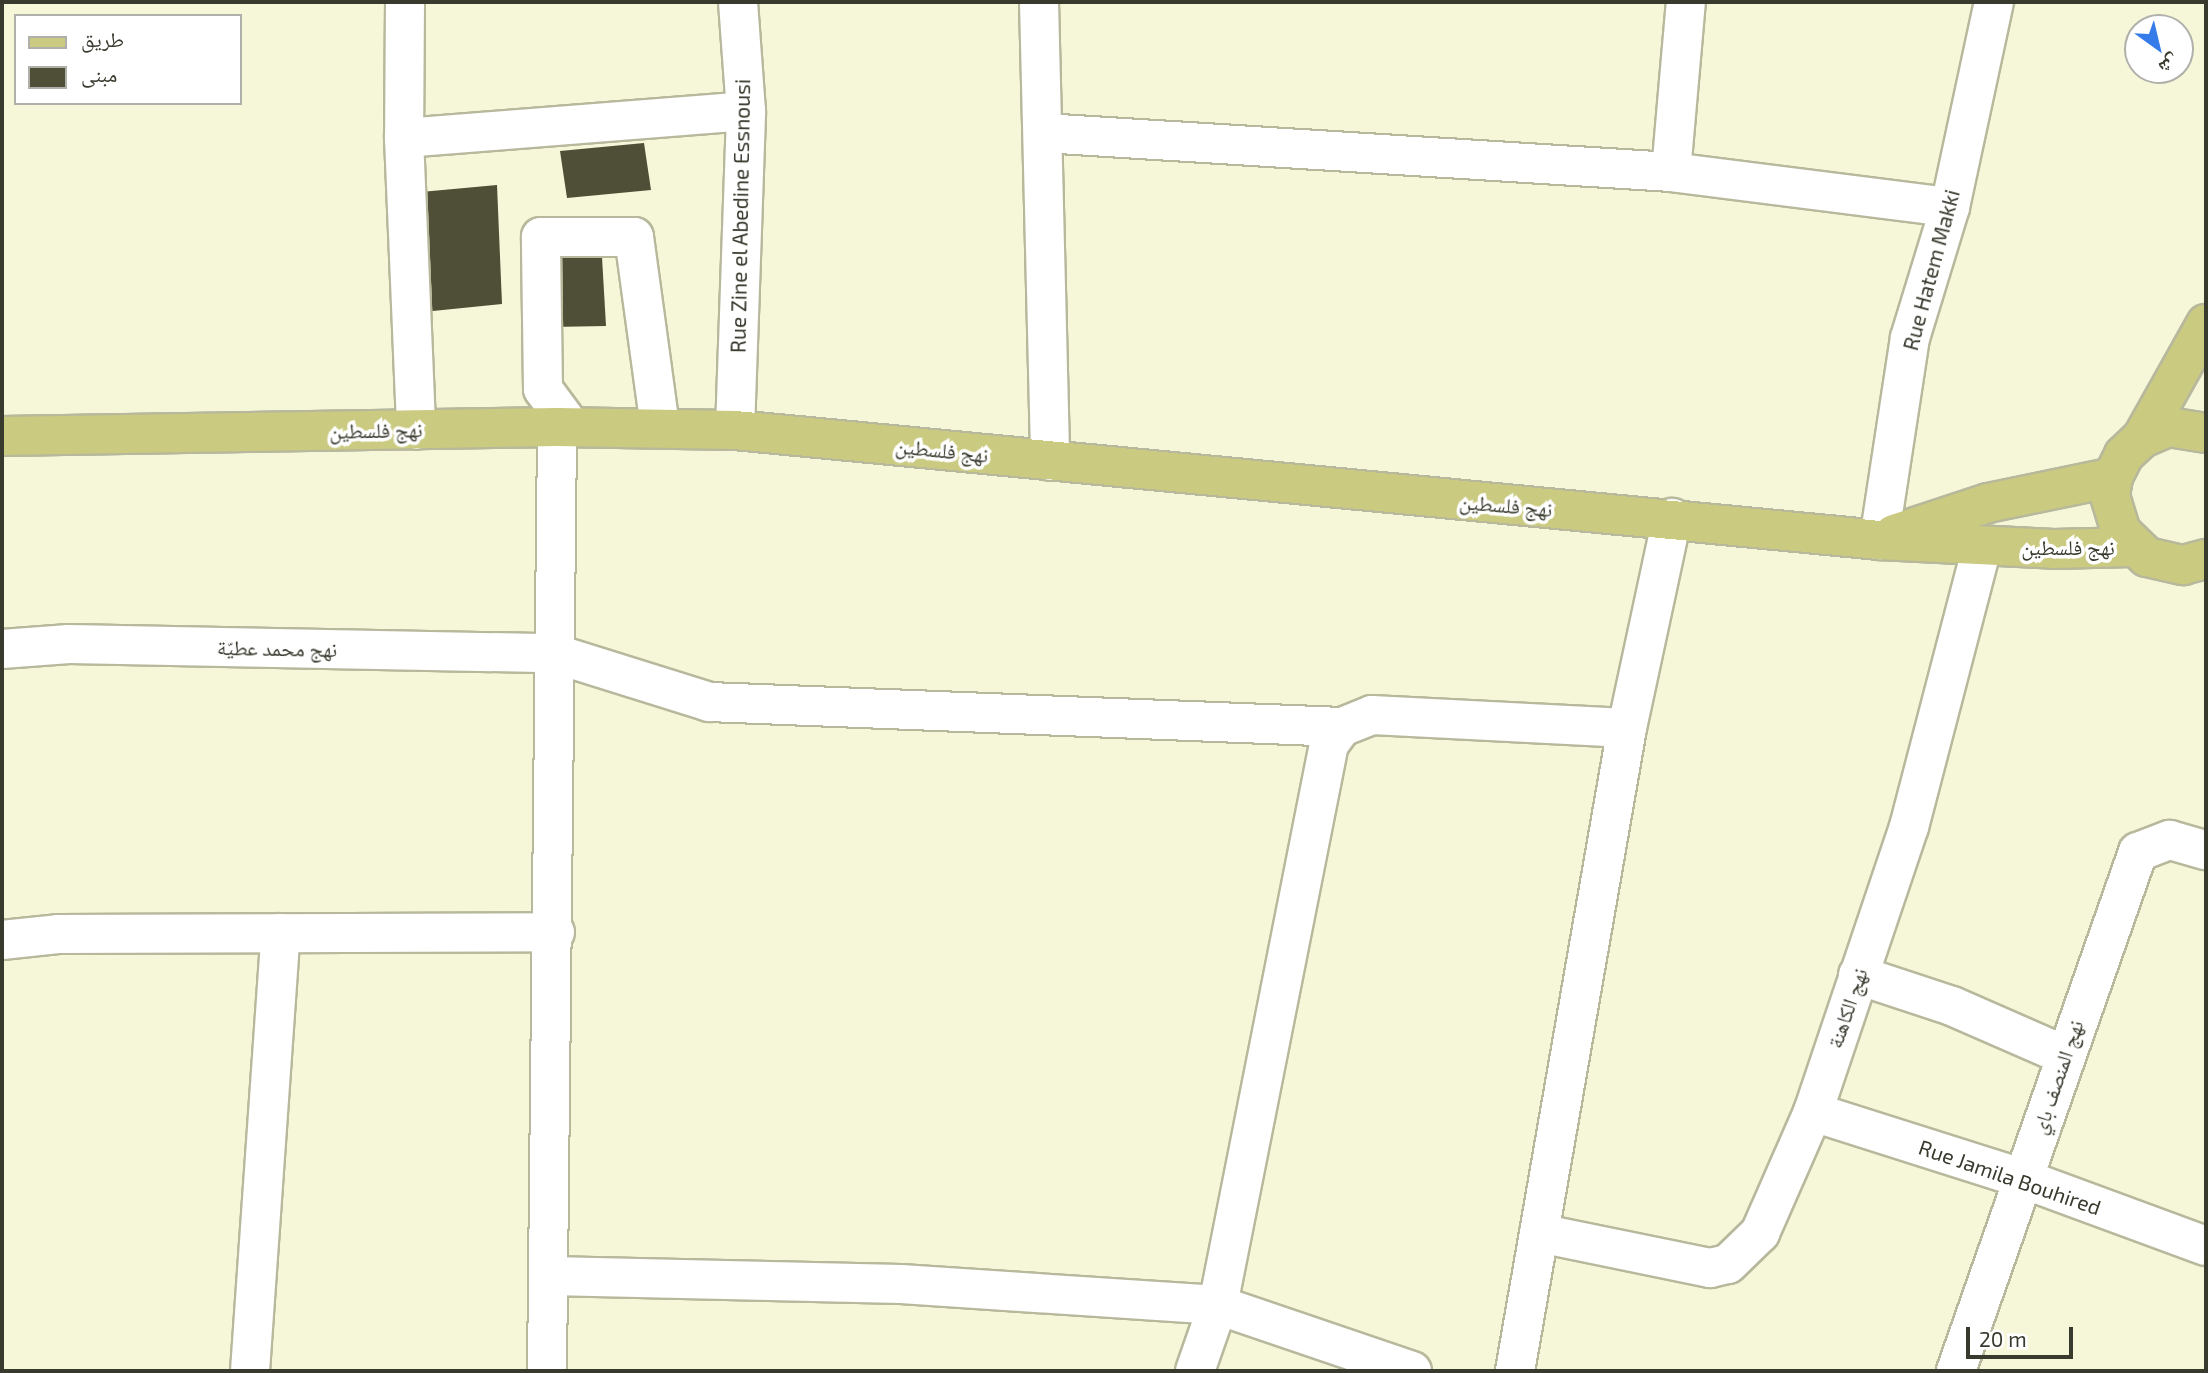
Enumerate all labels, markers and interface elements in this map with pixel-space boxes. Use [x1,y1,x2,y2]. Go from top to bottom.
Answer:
legend [14,14,242,105]
north arrow [2124,14,2194,84]
text: طريق [81,26,124,51]
text: ش [2155,50,2185,80]
text: مبنى [81,61,117,86]
street label: Rue Zine el Abedine Essnousi [725,78,755,354]
street label: Rue Hatem Makki [1897,187,1965,353]
street label: نهج فلسطين [329,417,423,443]
street label: نهج فلسطين [894,433,990,467]
street label: نهج فلسطين [1458,488,1554,522]
street label: نهج فلسطين [2021,534,2115,560]
street label: نهج محمد عطيّة [217,634,337,662]
street label: نهج الكاهنة [1822,965,1872,1051]
street label: نهج المنصف باي [2026,1017,2088,1137]
street label: Rue Jamila Bouhired [1915,1134,2105,1220]
scale bar [1970,1314,2077,1358]
text: 20 m [1979,1326,2027,1351]

